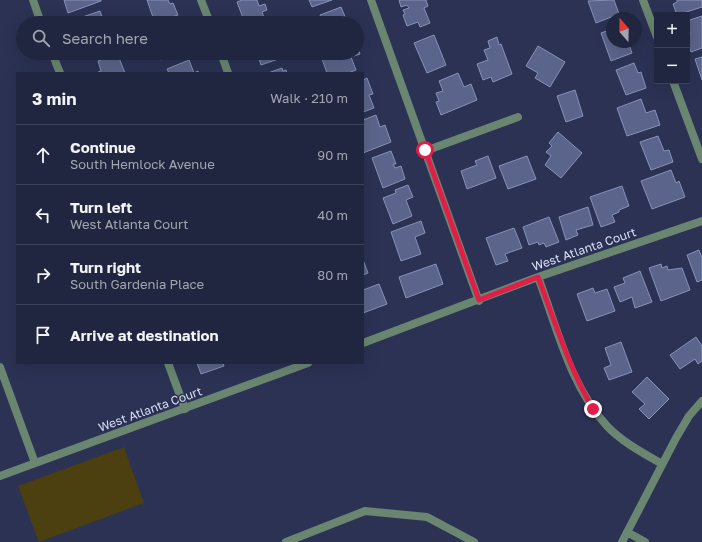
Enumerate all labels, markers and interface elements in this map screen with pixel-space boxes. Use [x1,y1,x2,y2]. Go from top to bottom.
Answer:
north arrow [606,12,642,48]
map controls [654,12,690,84]
button: + [654,12,690,48]
search box [16,16,364,60]
icon: search [30,27,52,49]
text: Search here [62,29,148,47]
button: − [654,48,690,84]
text: 3 min [32,88,76,109]
text: Walk · 210 m [270,90,348,106]
text: Continue [70,138,136,156]
route start [416,141,434,159]
icon: ahead [32,144,54,166]
text: 90 m [317,147,348,163]
text: South Hemlock Avenue [70,156,215,172]
text: Turn left [70,198,132,216]
icon: left [32,204,54,226]
text: 40 m [317,207,348,223]
text: West Atlanta Court [70,216,188,232]
street label: West Atlanta Court [530,224,638,274]
text: Turn right [70,258,141,276]
icon: right [32,264,54,286]
text: 80 m [317,267,348,283]
text: South Gardenia Place [70,276,204,292]
icon: arrive [32,324,54,346]
text: Arrive at destination [70,326,219,344]
street label: West Atlanta Court [96,383,204,435]
route end [584,400,602,418]

